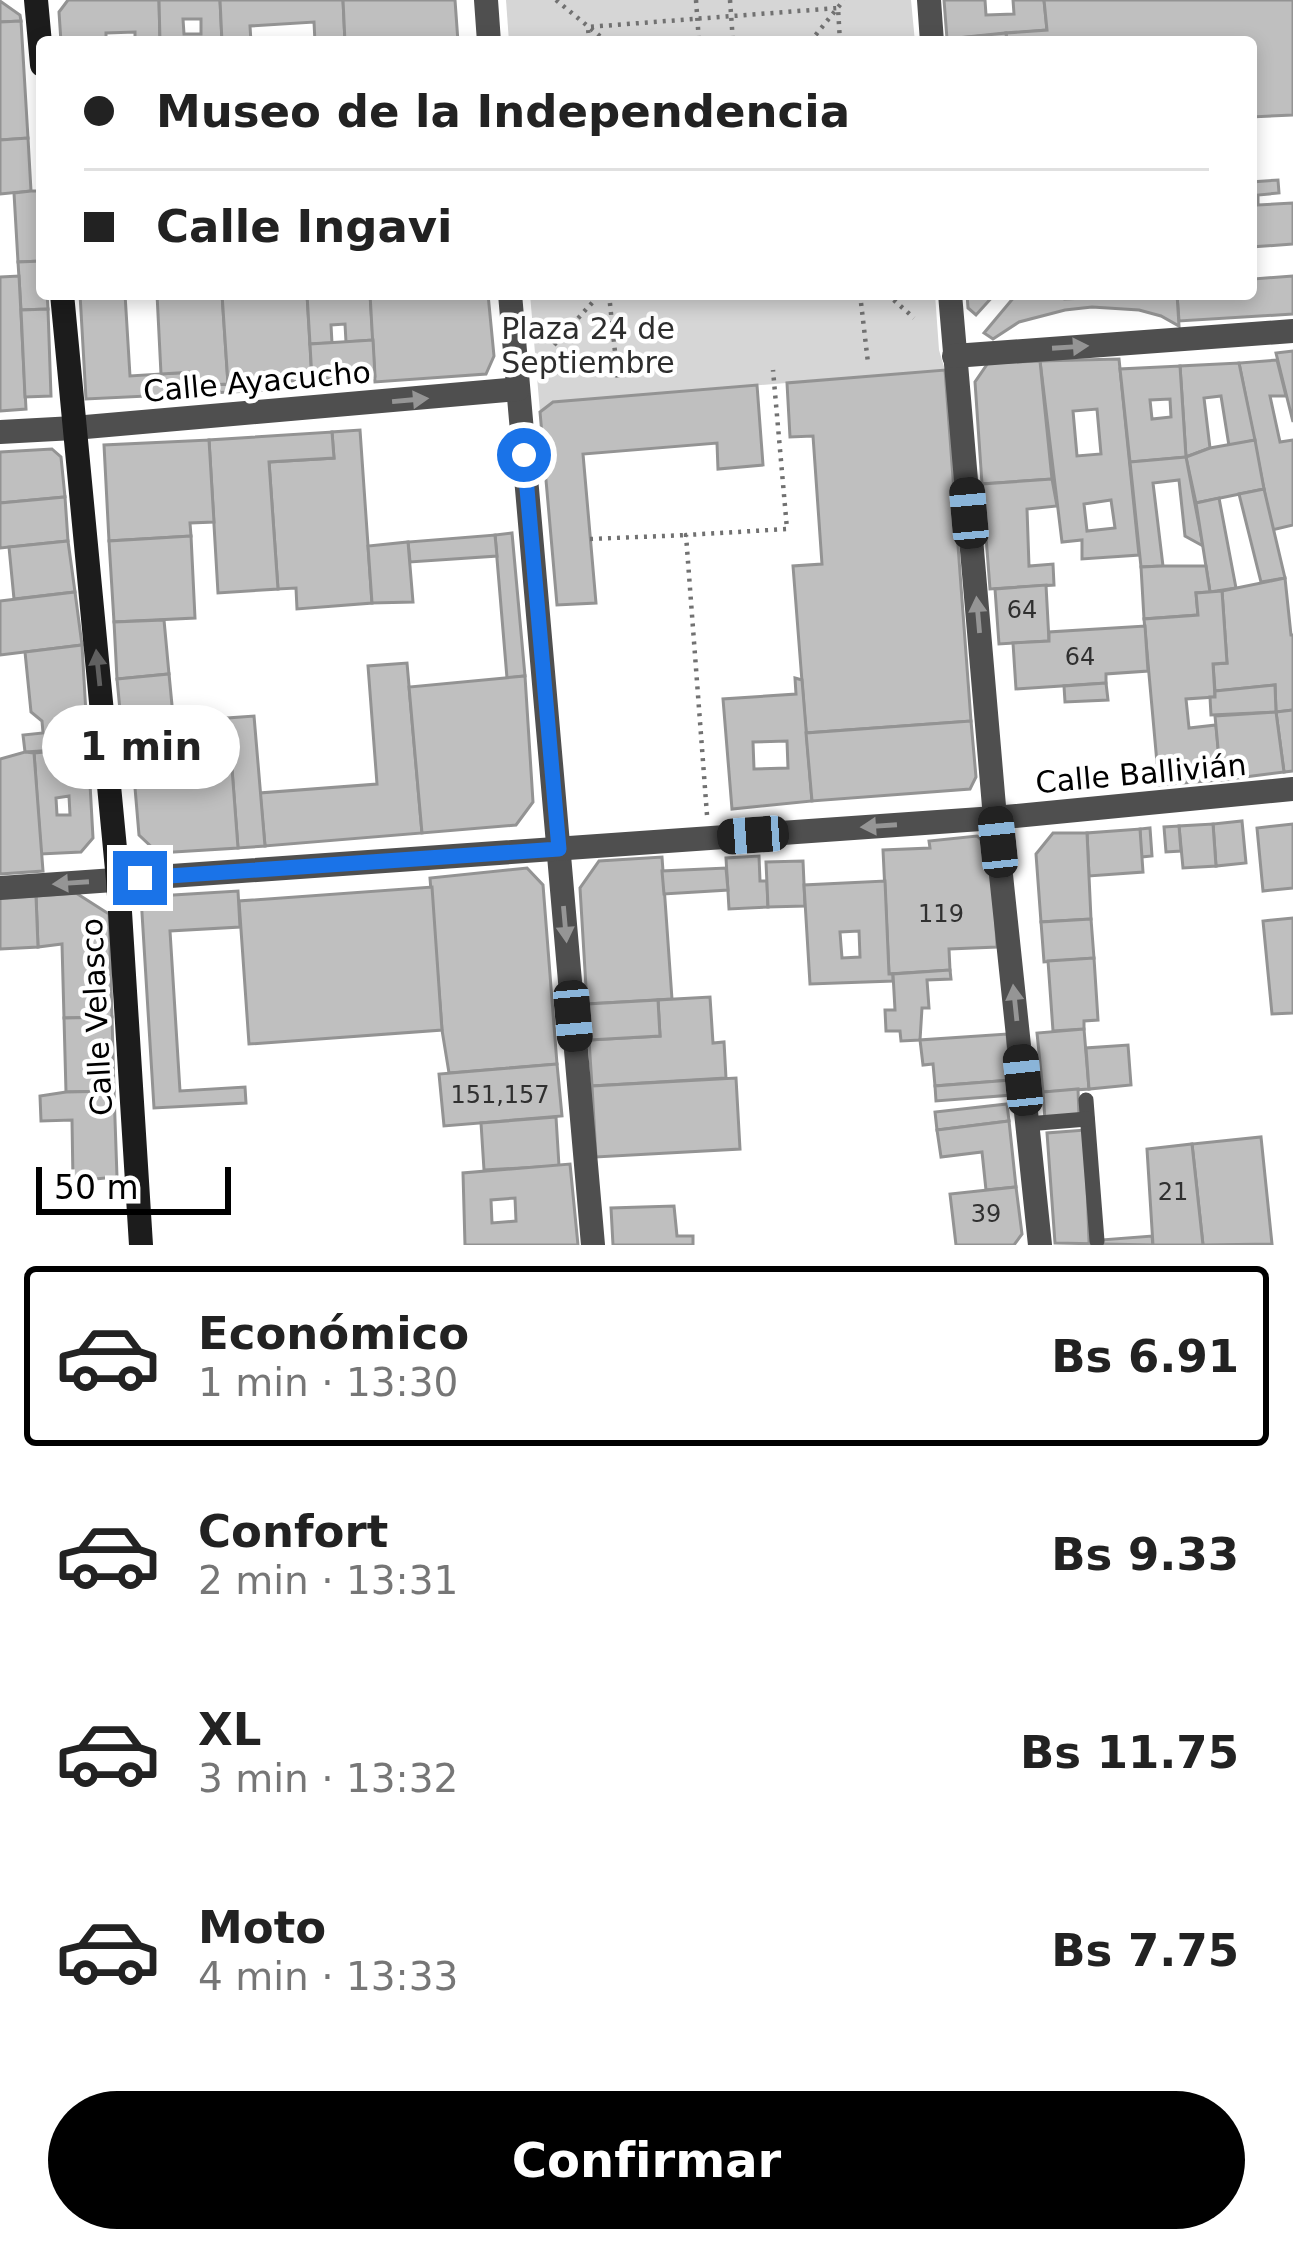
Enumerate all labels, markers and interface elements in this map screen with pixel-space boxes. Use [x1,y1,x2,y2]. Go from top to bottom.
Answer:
text: Museo de la Independencia [156,85,850,138]
text: Calle Ingavi [156,200,453,253]
park label: Plaza 24 de Septiembre [501,311,675,380]
one-way arrow [1052,337,1089,356]
street label: Calle Ayacucho [142,354,372,409]
one-way arrow [392,390,429,409]
route start [497,428,551,482]
car [948,476,990,550]
one-way arrow [968,596,987,633]
house number: 64 [1007,596,1037,624]
house number: 64 [1065,643,1095,671]
one-way arrow [88,649,107,686]
callout: 1 min [41,704,239,788]
text: 1 min [80,724,202,769]
street label: Calle Ballivián [1034,747,1248,800]
car [976,804,1020,880]
car [716,815,790,855]
one-way arrow [860,816,897,835]
route end [113,851,167,905]
one-way arrow [51,874,89,893]
house number: 119 [918,900,964,928]
one-way arrow [556,905,575,943]
street label: Calle Velasco [74,917,119,1117]
car [552,979,594,1053]
one-way arrow [1005,984,1024,1021]
car [1001,1042,1045,1118]
house number: 151,157 [450,1081,550,1109]
scale bar [36,1161,231,1214]
text: 50 m [54,1168,139,1207]
house number: 21 [1158,1178,1188,1206]
house number: 39 [971,1200,1001,1228]
icon: car [54,1302,162,1410]
text: Económico [198,1307,469,1360]
text: Bs 6.91 [1051,1330,1239,1383]
text: 1 min · 13:30 [198,1360,458,1405]
icon: car [54,1500,162,1608]
text: Confort [198,1505,388,1558]
text: Bs 9.33 [1051,1528,1239,1581]
text: 2 min · 13:31 [198,1558,458,1603]
icon: car [54,1698,162,1806]
text: XL [198,1703,261,1756]
text: Bs 11.75 [1020,1726,1239,1779]
text: 3 min · 13:32 [198,1756,458,1801]
icon: car [54,1896,162,2004]
text: Moto [198,1901,326,1954]
text: Bs 7.75 [1051,1924,1239,1977]
text: 4 min · 13:33 [198,1954,458,1999]
button: Confirmar [48,2091,1245,2229]

